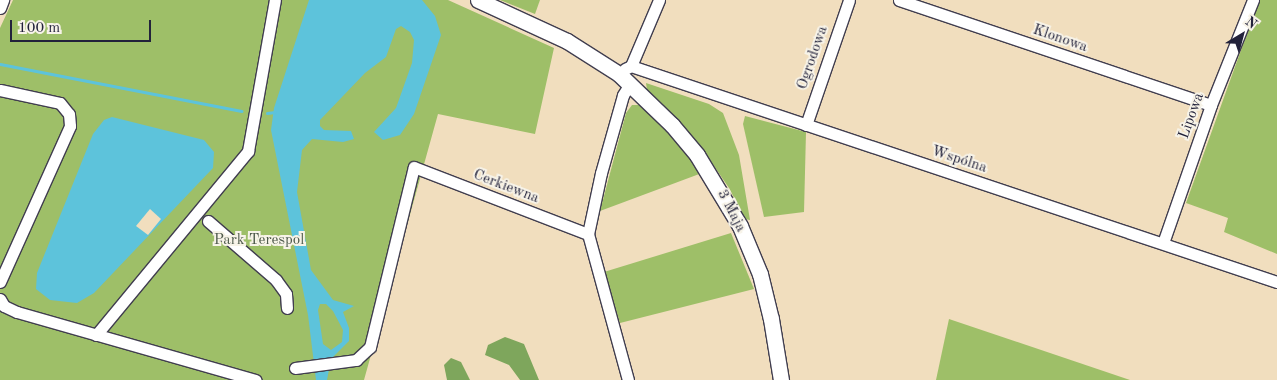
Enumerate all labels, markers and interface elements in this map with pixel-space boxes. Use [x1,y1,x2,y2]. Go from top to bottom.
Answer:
scale bar [12,10,154,42]
north arrow [1217,10,1267,60]
text: N [1243,14,1260,32]
text: 100 m [18,21,60,36]
street label: Klonowa [1030,21,1090,57]
street label: Ogrodowa [794,24,832,92]
street label: Lipowa [1175,91,1209,141]
street label: Wspólna [929,143,989,177]
street label: Cerkiewna [471,166,541,208]
street label: 3 Maja [713,187,749,235]
park label: Park Terespol [214,232,304,250]

